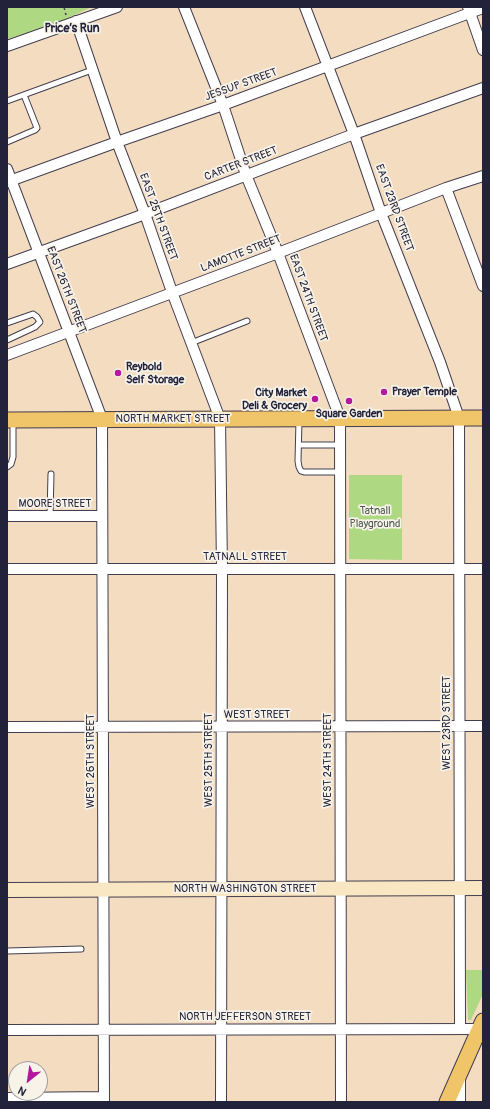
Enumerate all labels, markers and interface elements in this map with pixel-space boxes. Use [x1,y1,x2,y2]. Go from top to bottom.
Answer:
district label: Price’s Run [44,22,100,36]
street label: JESSUP STREET [203,66,279,104]
street label: CARTER STREET [203,144,279,184]
street label: EAST 23RD STREET [372,163,416,253]
street label: EAST 25TH STREET [136,172,180,262]
street label: LAMOTTE STREET [199,233,283,275]
street label: EAST 26TH STREET [43,245,89,335]
street label: EAST 24TH STREET [286,252,330,344]
place label: Reybold Self Storage [126,360,184,386]
marker: Reybold Self Storage [113,368,123,378]
place label: Prayer Temple [392,385,457,399]
place label: City Market Deli & Grocery [242,386,307,412]
marker: Prayer Temple [379,387,389,397]
marker: City Market Deli & Grocery [310,394,320,404]
marker: Square Garden [344,396,354,406]
place label: Square Garden [316,407,382,421]
street label: NORTH MARKET STREET [116,412,230,426]
street label: MOORE STREET [19,497,91,511]
park label: Tatnall Playground [350,504,400,530]
street label: TATNALL STREET [203,550,287,564]
street label: WEST 23RD STREET [440,676,454,770]
street label: WEST STREET [224,708,290,722]
street label: WEST 25TH STREET [202,713,216,807]
street label: WEST 24TH STREET [321,713,335,807]
street label: WEST 26TH STREET [84,714,98,808]
street label: NORTH WASHINGTON STREET [174,882,316,896]
street label: NORTH JEFFERSON STREET [179,1010,311,1024]
north arrow [8,1061,48,1101]
text: N [16,1083,29,1098]

